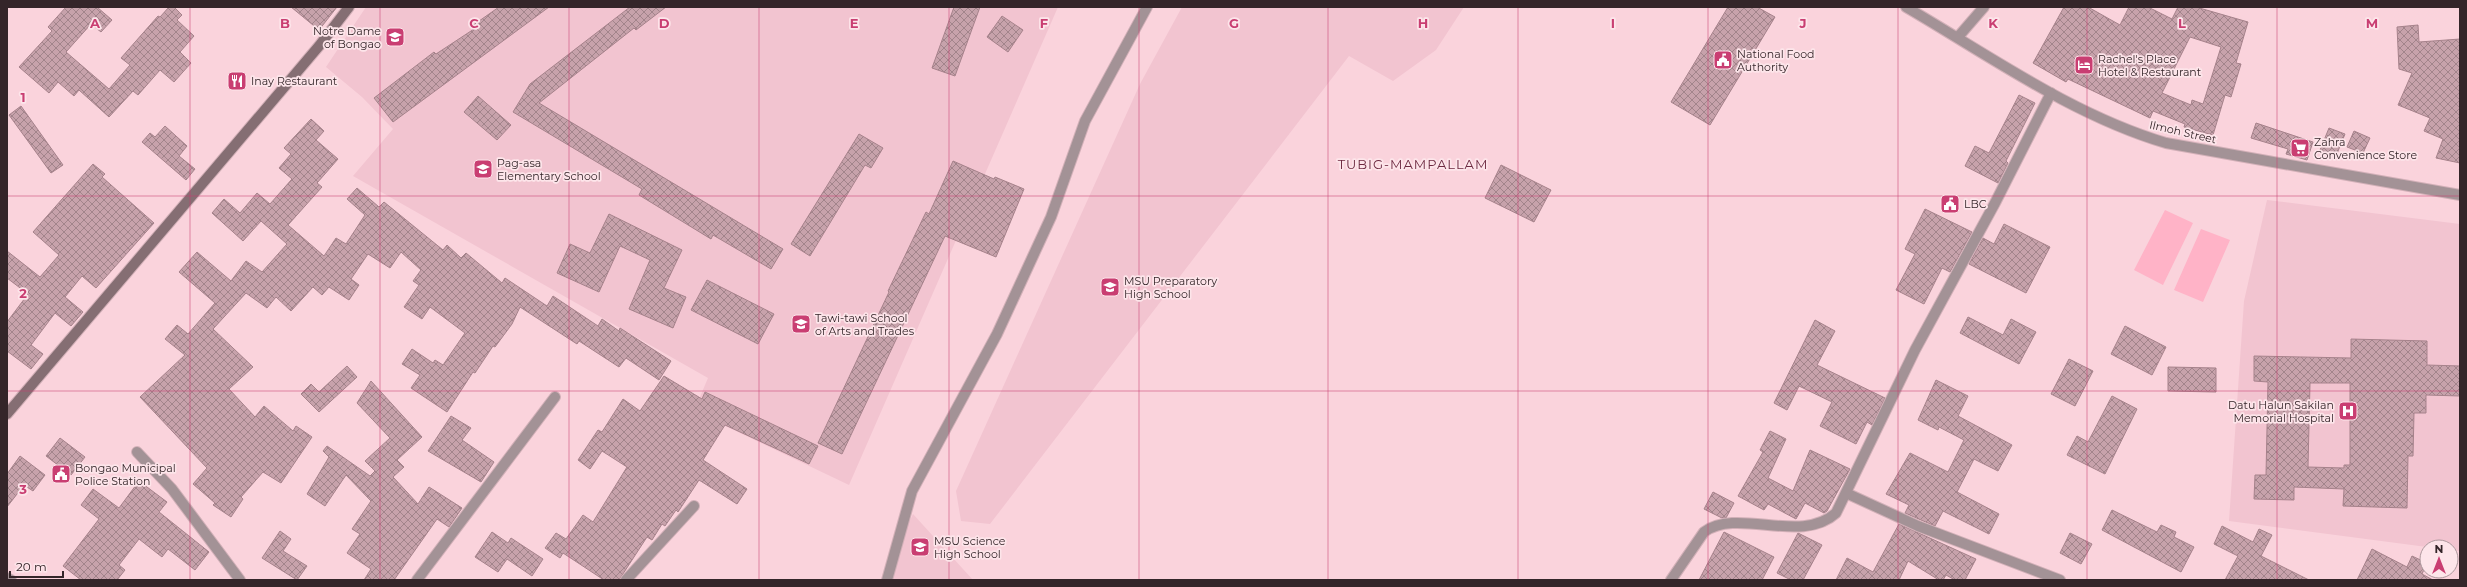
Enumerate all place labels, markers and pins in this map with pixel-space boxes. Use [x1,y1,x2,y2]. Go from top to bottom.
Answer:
place label: Notre Dame of Bongao [313,24,381,51]
school or university icon: Notre Dame of Bongao [384,26,406,48]
place label: National Food Authority [1737,47,1815,74]
public building icon: National Food Authority [1712,49,1734,71]
place label: Rachel's Place Hotel & Restaurant [2098,52,2202,79]
hotel icon: Rachel's Place Hotel & Restaurant [2073,54,2095,76]
restaurant icon: Inay Restaurant [226,70,248,92]
place label: Inay Restaurant [251,74,338,88]
place label: Zahra Convenience Store [2314,135,2418,162]
supermarket icon: Zahra Convenience Store [2289,137,2311,159]
place label: Pag-asa Elementary School [497,156,601,183]
school or university icon: Pag-asa Elementary School [472,158,494,180]
public building icon: LBC [1939,193,1961,215]
place label: LBC [1964,197,1987,211]
place label: MSU Preparatory High School [1124,274,1217,301]
school or university icon: MSU Preparatory High School [1099,276,1121,298]
place label: Tawi-tawi School of Arts and Trades [815,311,915,338]
school or university icon: Tawi-tawi School of Arts and Trades [790,313,812,335]
place label: Datu Halun Sakilan Memorial Hospital [2228,398,2334,425]
hospital icon: Datu Halun Sakilan Memorial Hospital [2337,400,2359,422]
place label: Bongao Municipal Police Station [75,461,176,488]
public building icon: Bongao Municipal Police Station [50,463,72,485]
place label: MSU Science High School [934,534,1006,561]
school or university icon: MSU Science High School [909,536,931,558]

